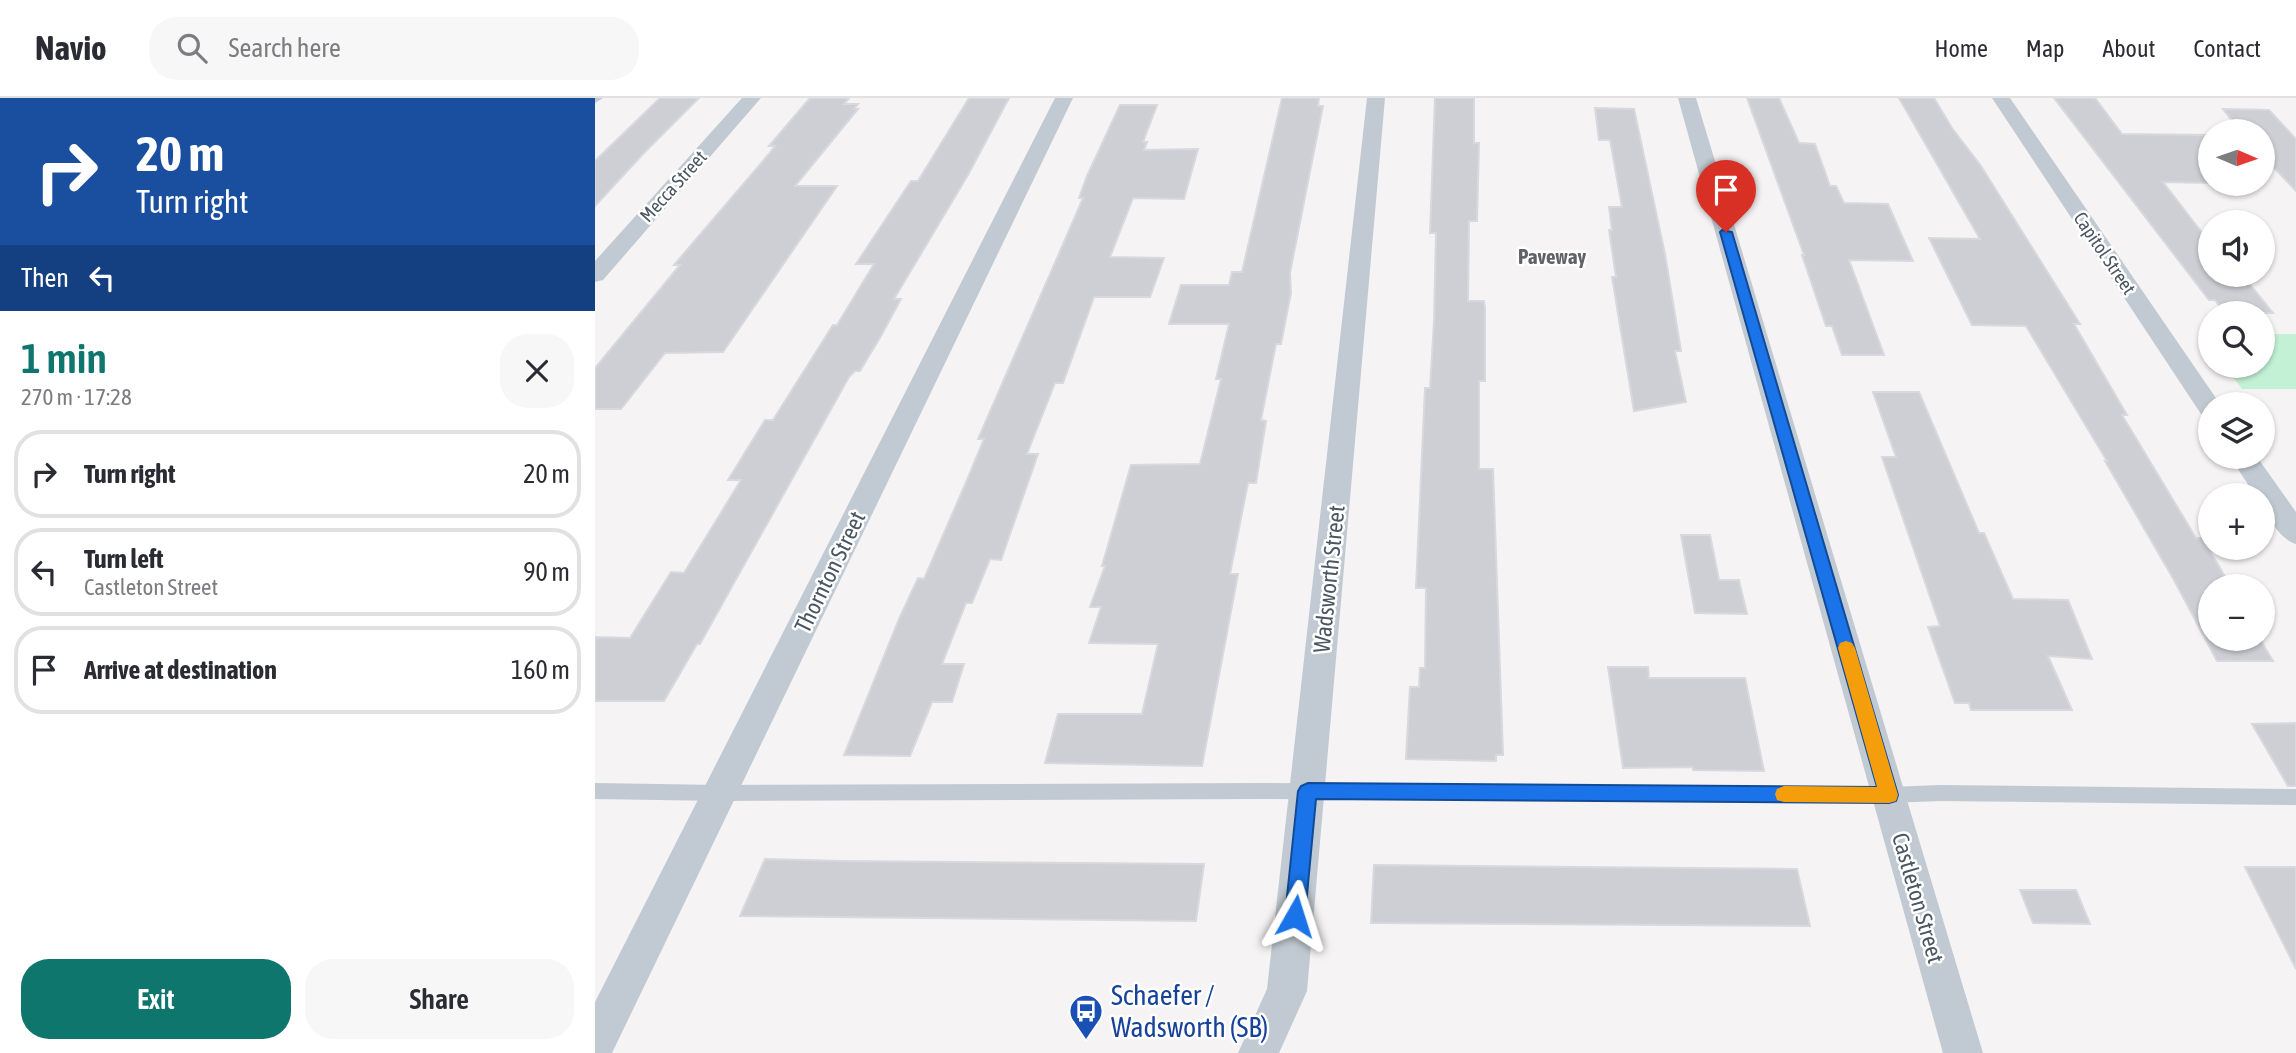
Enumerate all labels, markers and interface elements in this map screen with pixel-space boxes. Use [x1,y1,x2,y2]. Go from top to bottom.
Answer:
search box [149,17,639,80]
text: Navio [35,29,107,67]
icon: search [173,29,211,67]
text: Search here [229,33,341,63]
text: Home [1934,35,1988,62]
text: Map [2026,35,2064,62]
text: About [2102,35,2155,62]
text: Contact [2193,35,2261,62]
north arrow [2198,119,2275,196]
map controls [2198,119,2275,651]
text: 20 m [136,125,224,181]
icon: right [21,126,112,217]
street label: Mecca Street [635,146,711,226]
pin [1696,160,1756,232]
icon: arrive [1707,171,1745,209]
text: Turn right [136,183,249,220]
street label: Capitol Street [2070,208,2140,298]
button: sound [2198,210,2275,287]
district label: Paveway [1518,244,1586,268]
icon: left [83,259,121,297]
text: Then [21,263,69,293]
button: search [2198,301,2275,378]
text: 1 min [21,334,107,382]
button: close [500,334,574,408]
text: 270 m · 17:28 [21,384,132,410]
button: layers [2198,392,2275,469]
icon: right [25,455,63,493]
text: Turn right [84,459,175,489]
text: 20 m [523,459,570,489]
button: + [2198,483,2275,560]
street label: Wadsworth Street [1308,504,1350,654]
street label: Thornton Street [789,507,871,637]
text: Turn left [84,544,164,574]
icon: left [25,553,63,591]
text: 90 m [523,557,570,587]
text: Castleton Street [84,574,218,600]
button: − [2198,574,2275,651]
icon: arrive [25,651,63,689]
text: Arrive at destination [84,655,277,685]
text: 160 m [511,655,570,685]
street label: Castleton Street [1887,830,1949,966]
position arrow [1258,879,1332,953]
button: Exit [21,959,291,1039]
button: Share [305,959,574,1039]
place label: Schaefer / Wadsworth (SB) [1111,979,1268,1043]
bus stop icon: Schaefer / Wadsworth (SB) [1067,992,1105,1041]

